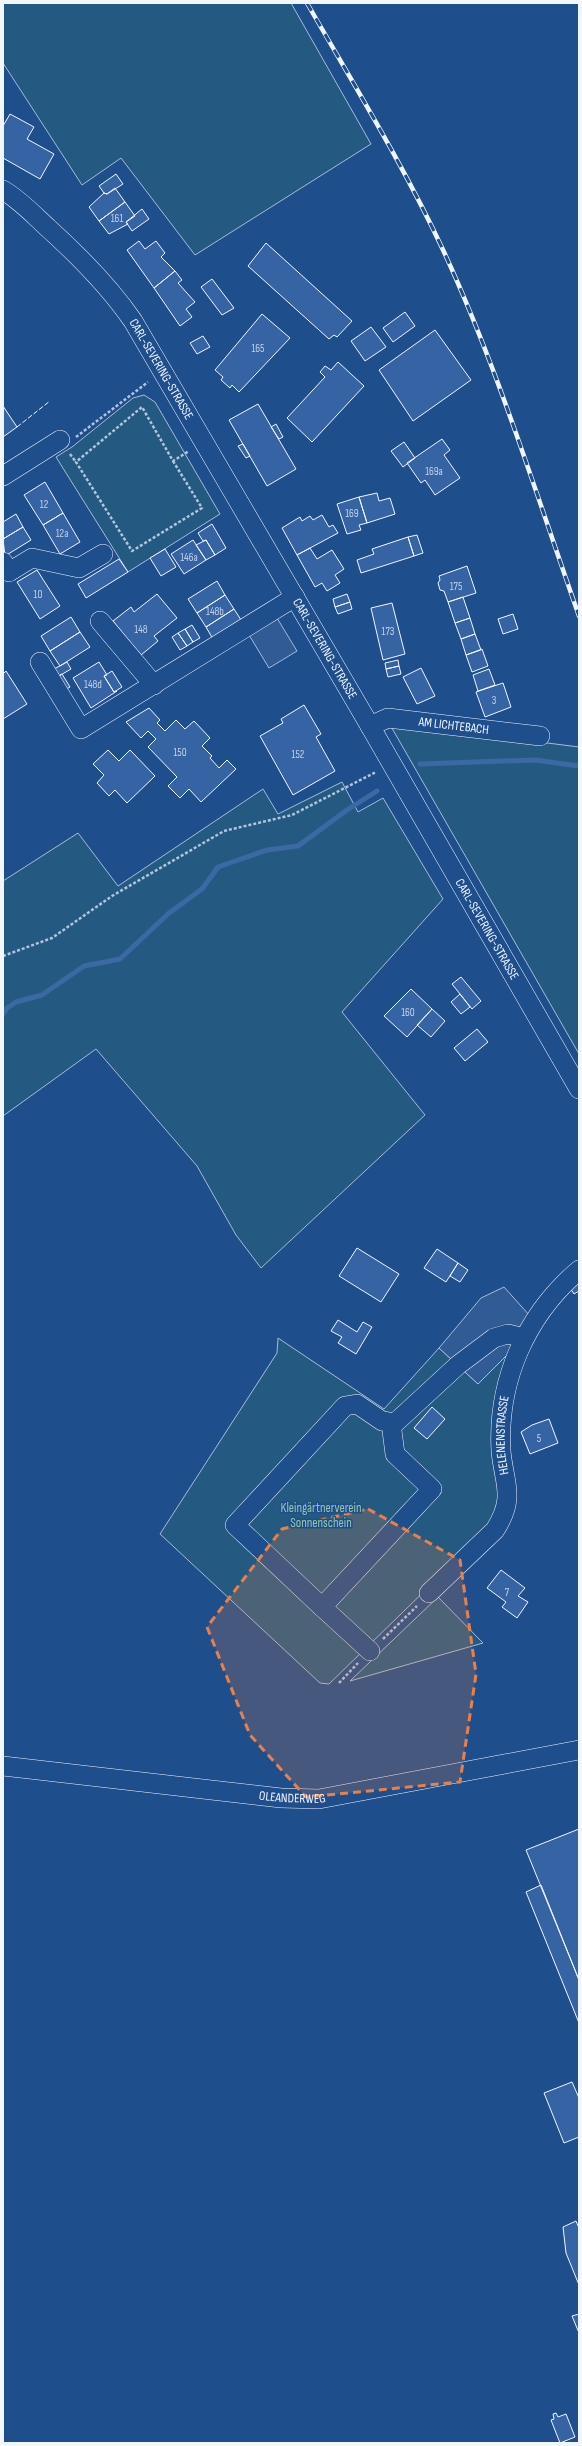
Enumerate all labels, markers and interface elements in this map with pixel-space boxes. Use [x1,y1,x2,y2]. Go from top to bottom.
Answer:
house number: 161 [111,212,123,225]
street label: CARL-SEVERING-STRASSE [125,316,197,422]
house number: 165 [251,342,265,355]
house number: 169a [425,465,443,478]
house number: 12 [40,498,49,511]
house number: 169 [345,507,359,520]
house number: 12a [56,527,68,540]
house number: 146a [180,551,198,564]
house number: 175 [450,580,462,593]
house number: 10 [34,588,42,601]
street label: CARL-SEVERING-STRASSE [289,595,360,702]
house number: 148b [206,605,224,618]
house number: 148 [134,623,148,636]
house number: 173 [382,625,395,638]
house number: 148d [84,678,102,691]
house number: 3 [492,694,497,707]
street label: AM LICHTEBACH [417,714,490,738]
house number: 150 [173,746,187,759]
house number: 152 [292,748,305,761]
street label: CARL-SEVERING-STRASSE [452,876,522,983]
house number: 160 [401,1006,415,1019]
street label: HELENENSTRASSE [493,1394,513,1476]
house number: 5 [537,1432,541,1445]
park label: Kleingärtnerverein Sonnenschein [281,1500,361,1531]
house number: 7 [505,1586,510,1599]
street label: OLEANDERWEG [258,1788,327,1807]

